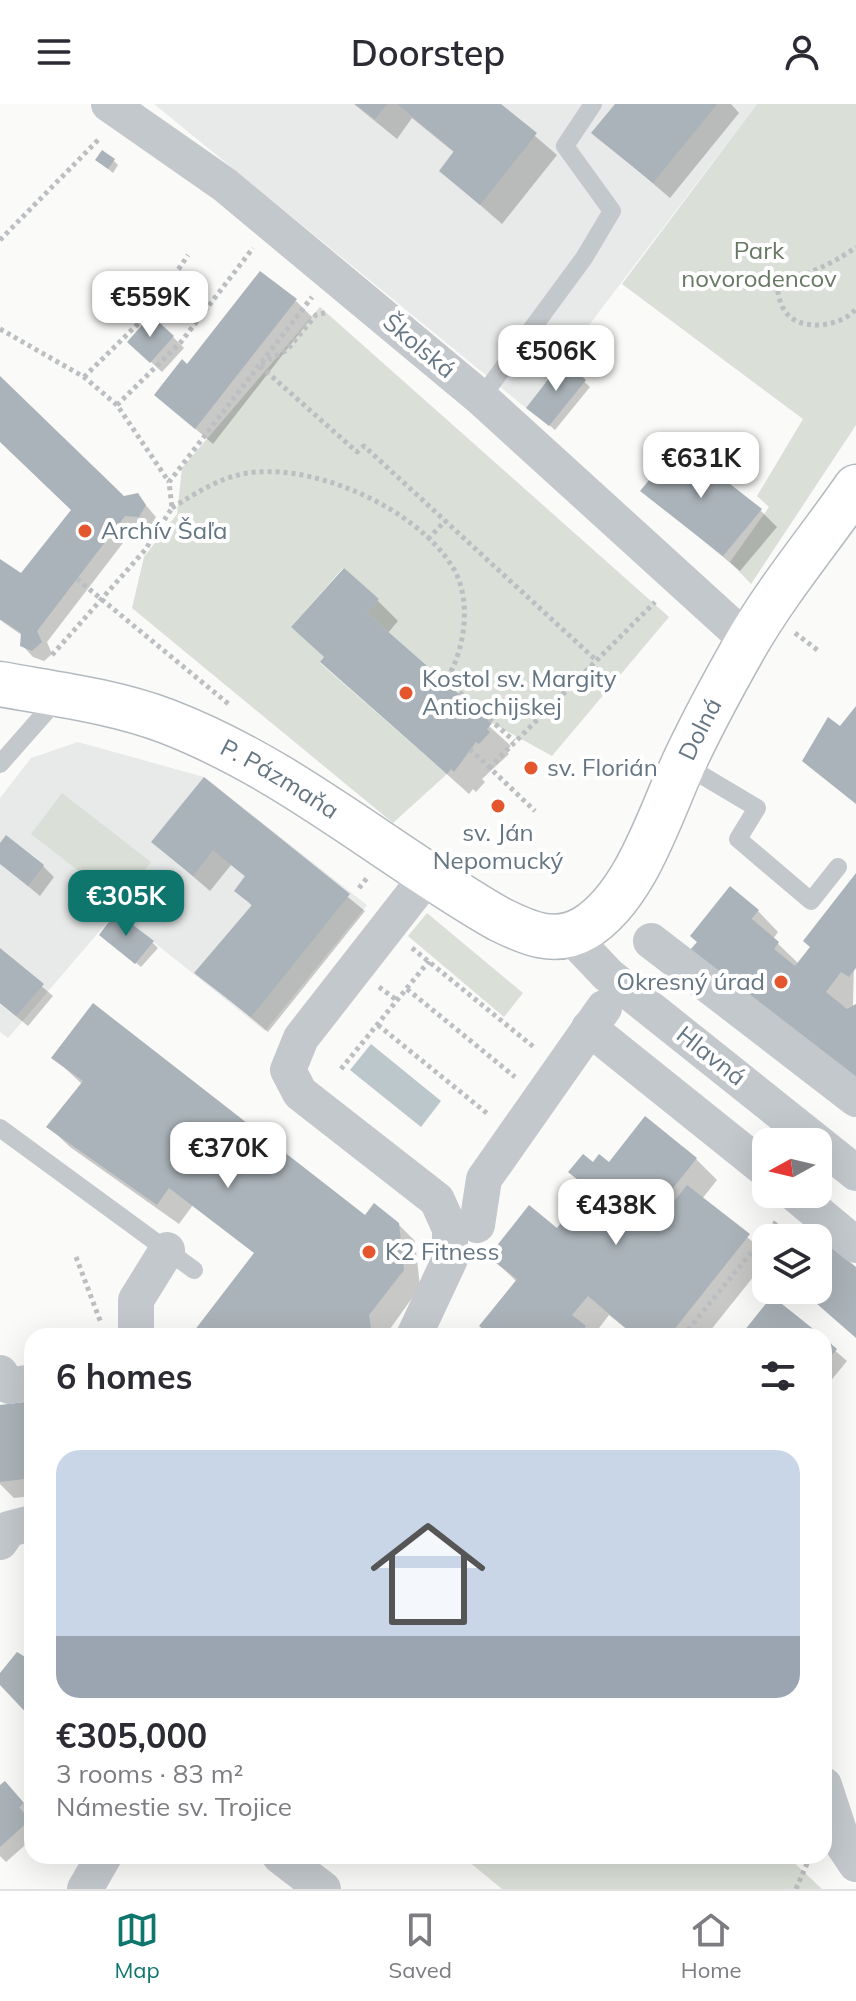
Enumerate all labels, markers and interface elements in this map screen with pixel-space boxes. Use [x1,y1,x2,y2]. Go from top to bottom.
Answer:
icon: menu [32,30,76,74]
text: Doorstep [351,30,505,75]
icon: person [780,30,824,74]
park label: Park novorodencov [681,235,837,293]
pin: €559K [94,271,206,339]
text: €559K [110,280,190,313]
street label: Školská [377,306,462,384]
pin: €506K [500,325,612,393]
text: €506K [516,334,596,367]
pin: €631K [645,432,757,500]
text: €631K [661,441,741,474]
place label: Archív Šaľa [101,515,227,545]
marker: Archív Šaľa [76,522,94,540]
place label: Kostol sv. Margity Antiochijskej [422,663,617,721]
marker: Kostol sv. Margity Antiochijskej [397,684,415,702]
street label: Dolná [671,693,728,765]
street label: P. Pázmaňa [216,732,345,825]
place label: sv. Florián [547,752,658,782]
marker: sv. Florián [522,759,540,777]
marker: sv. Ján Nepomucký [489,797,507,815]
place label: sv. Ján Nepomucký [433,817,564,875]
pin: €305K [70,870,182,938]
text: €305K [86,879,166,912]
place label: Okresný úrad [616,966,765,996]
marker: Okresný úrad [772,973,790,991]
street label: Hlavná [671,1019,752,1092]
pin: €370K [172,1122,284,1190]
north arrow [752,1128,832,1208]
map controls [752,1128,832,1304]
text: €370K [188,1131,268,1164]
pin: €438K [560,1179,672,1247]
text: €438K [576,1188,656,1221]
button: layers [752,1224,832,1304]
place label: K2 Fitness [385,1236,499,1266]
marker: K2 Fitness [360,1243,378,1261]
icon: filters [756,1354,800,1398]
text: 6 homes [56,1355,193,1398]
icon: home [356,1502,500,1646]
text: €305,000 [56,1714,207,1757]
text: 3 rooms · 83 m² [56,1757,243,1790]
text: Námestie sv. Trojice [56,1790,292,1823]
tab: Map [114,1908,160,1984]
tab: Saved [389,1908,452,1984]
tab: Home [681,1908,742,1984]

